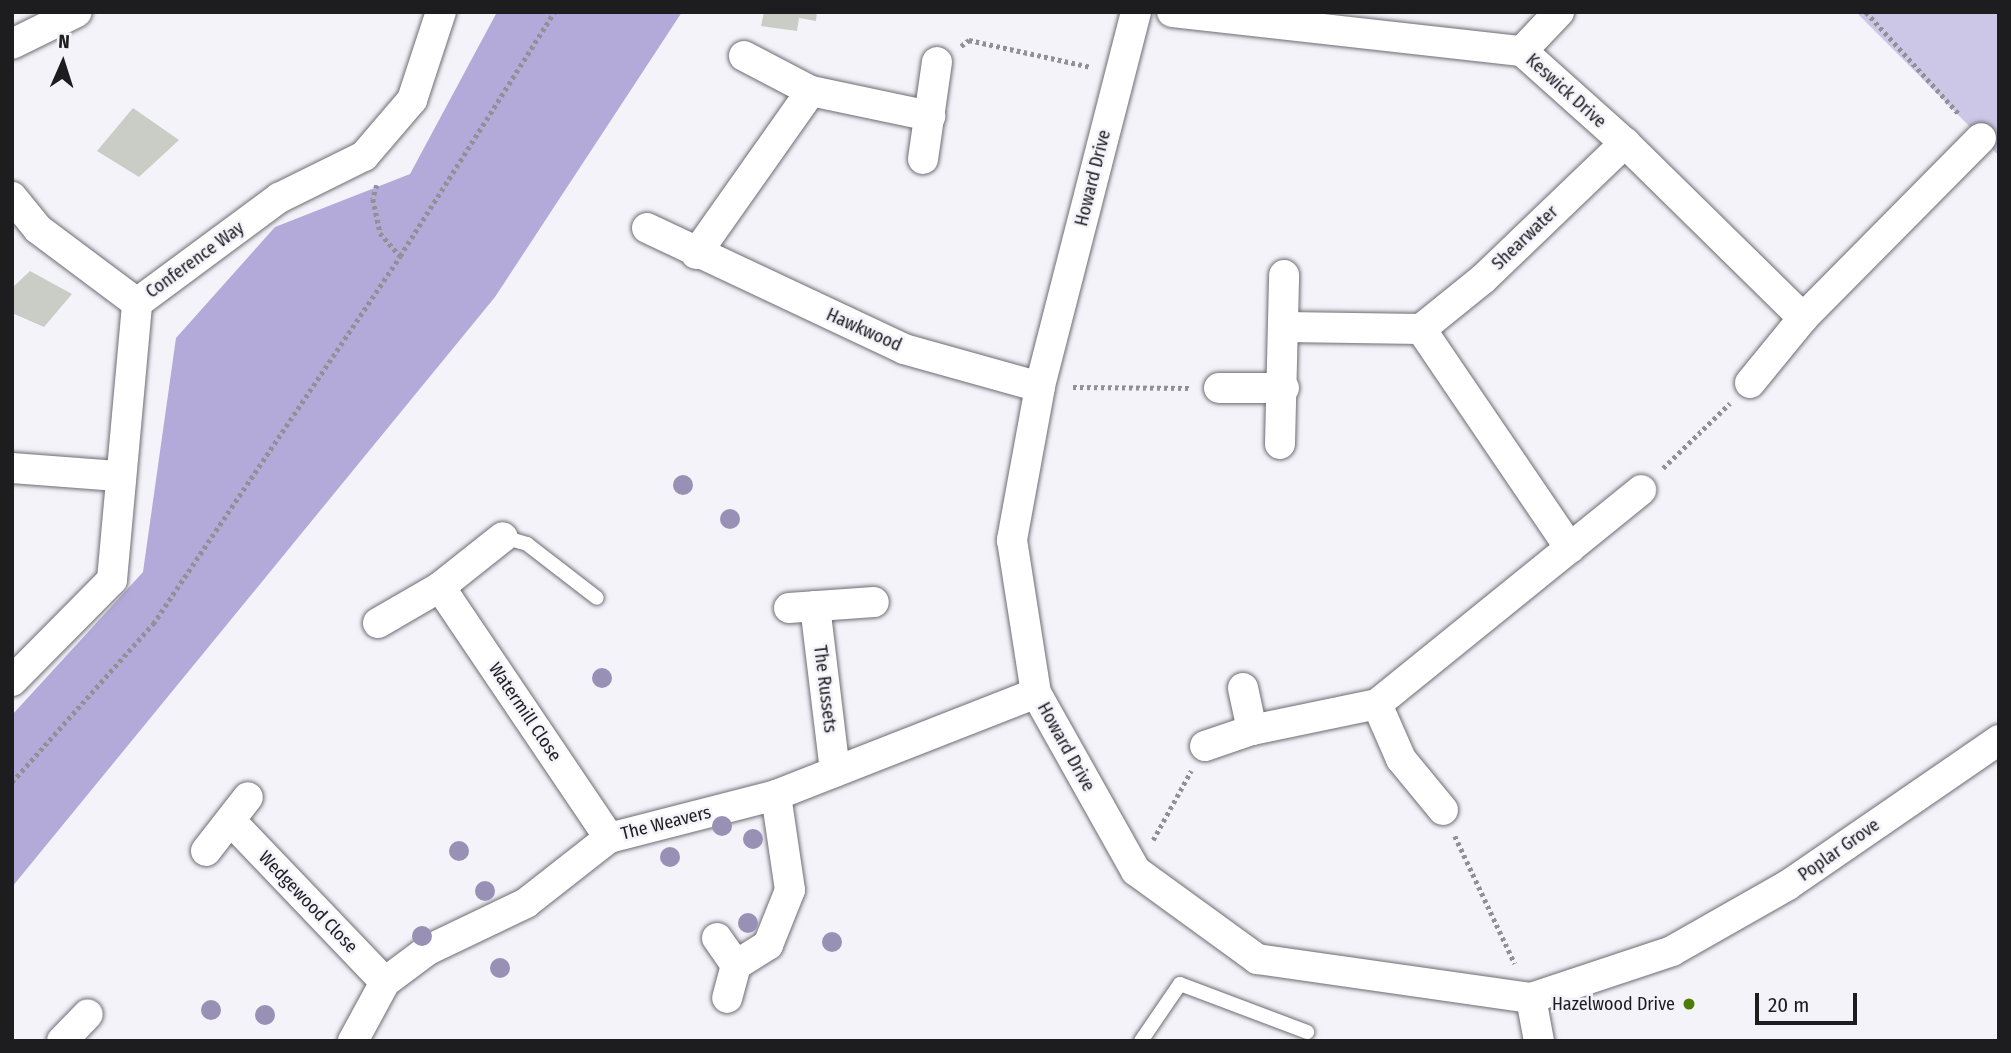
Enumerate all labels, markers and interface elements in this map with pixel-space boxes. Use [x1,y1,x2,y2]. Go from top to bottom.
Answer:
north arrow [28,28,98,98]
text: N [58,30,70,53]
street label: Keswick Drive [1521,49,1611,133]
street label: Howard Drive [1071,128,1115,228]
street label: Shearwater [1487,201,1563,275]
street label: Conference Way [142,217,248,303]
street label: Hawkwood [823,304,905,356]
street label: The Russets [809,644,841,734]
street label: Watermill Close [484,659,566,765]
street label: Howard Drive [1033,699,1099,795]
street label: The Weavers [619,801,713,845]
street label: Poplar Grove [1794,814,1884,886]
street label: Wedgewood Close [254,847,362,957]
scale bar [1759,979,1860,1023]
text: 20 m [1768,992,1809,1018]
place label: Hazelwood Drive [1552,993,1675,1015]
marker: Hazelwood Drive [1681,996,1697,1012]

